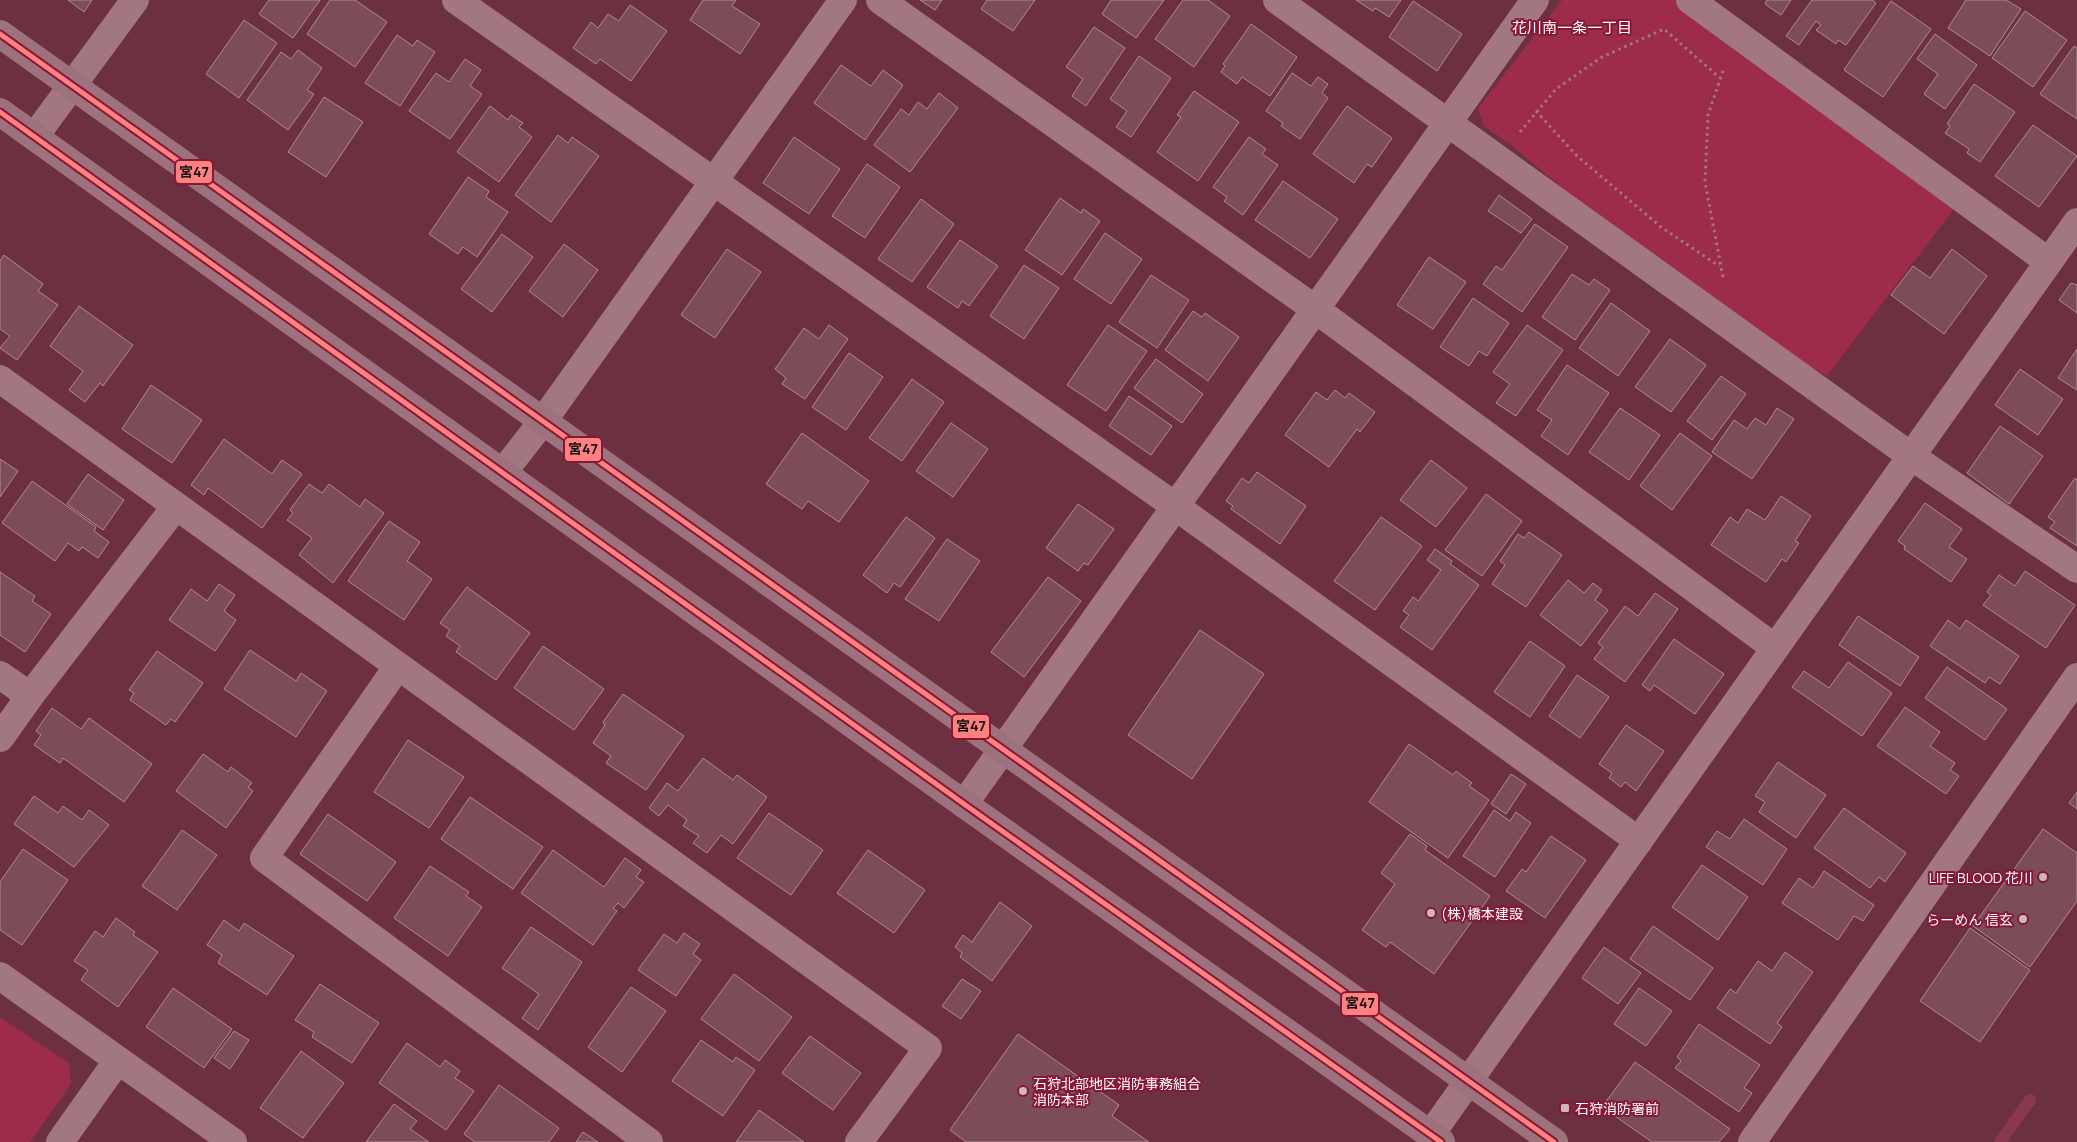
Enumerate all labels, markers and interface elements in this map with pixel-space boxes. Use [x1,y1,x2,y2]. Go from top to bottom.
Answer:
district label: 花川南一条一丁目 [1512,17,1632,38]
line badge: 宮47 [175,160,213,184]
text: 宮47 [179,162,209,181]
line badge: 宮47 [564,437,602,462]
text: 宮47 [568,439,598,458]
line badge: 宮47 [952,714,990,739]
text: 宮47 [956,716,986,735]
place label: LIFE BLOOD 花川 [1929,868,2033,887]
marker: LIFE BLOOD 花川 [2037,871,2049,883]
place label: (株)橋本建設 [1441,904,1523,923]
marker: (株)橋本建設 [1425,907,1437,919]
place label: らーめん 信玄 [1926,910,2013,929]
marker: らーめん 信玄 [2017,913,2029,925]
line badge: 宮47 [1341,992,1379,1016]
text: 宮47 [1345,993,1375,1012]
place label: 石狩北部地区消防事務組合 消防本部 [1033,1074,1201,1109]
marker: 石狩北部地区消防事務組合 消防本部 [1017,1085,1029,1097]
place label: 石狩消防署前 [1575,1099,1659,1118]
marker: 石狩消防署前 [1559,1102,1571,1114]

